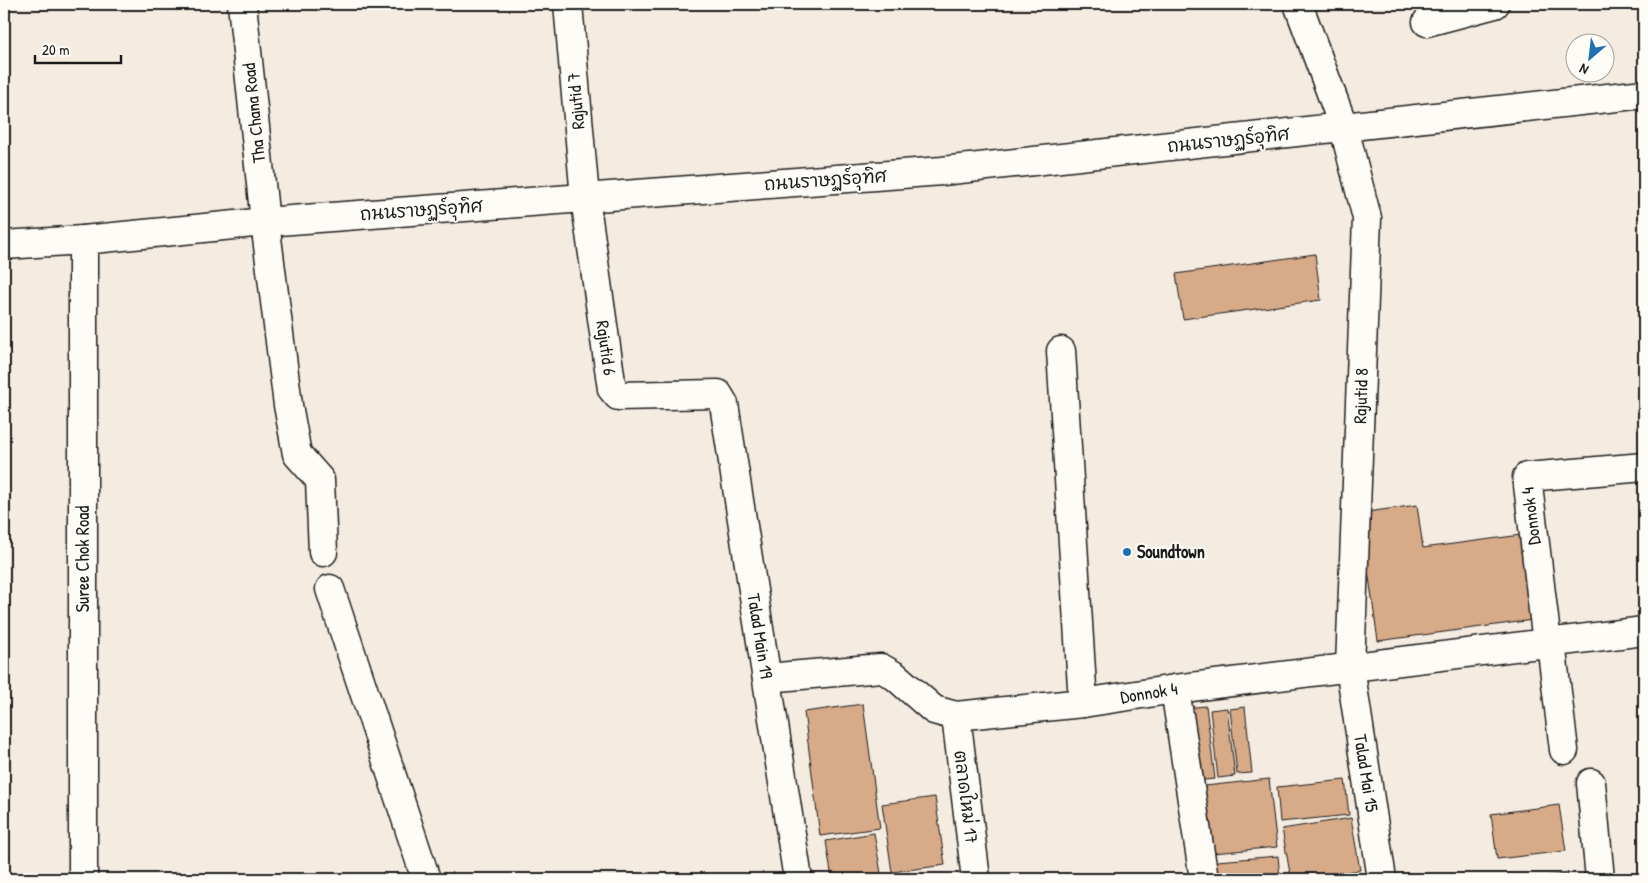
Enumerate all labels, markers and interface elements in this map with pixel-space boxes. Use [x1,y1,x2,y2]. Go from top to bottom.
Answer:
scale bar [35,32,121,64]
north arrow [1566,32,1616,82]
text: 20 m [42,39,69,60]
text: N [1575,60,1591,80]
street label: Tha Chana Road [236,62,271,164]
street label: Rajutid 7 [561,71,590,131]
street label: ถนนราษฏร์อุทิศ [1166,121,1292,160]
street label: ถนนราษฏร์อุทิศ [763,163,888,198]
street label: ถนนราษฏร์อุทิศ [359,193,484,228]
street label: Rajutid 6 [590,319,623,377]
street label: Rajutid 8 [1347,367,1374,424]
street label: Donnok 4 [1515,486,1546,546]
street label: Suree Chok Road [70,506,95,612]
place label: Soundtown [1137,539,1205,564]
marker: Soundtown [1121,546,1133,558]
street label: Talad Main 19 [741,592,780,681]
street label: Donnok 4 [1118,676,1180,709]
street label: Talad Mai 15 [1348,732,1385,814]
street label: ตลาดใหม่ 17 [948,749,985,845]

